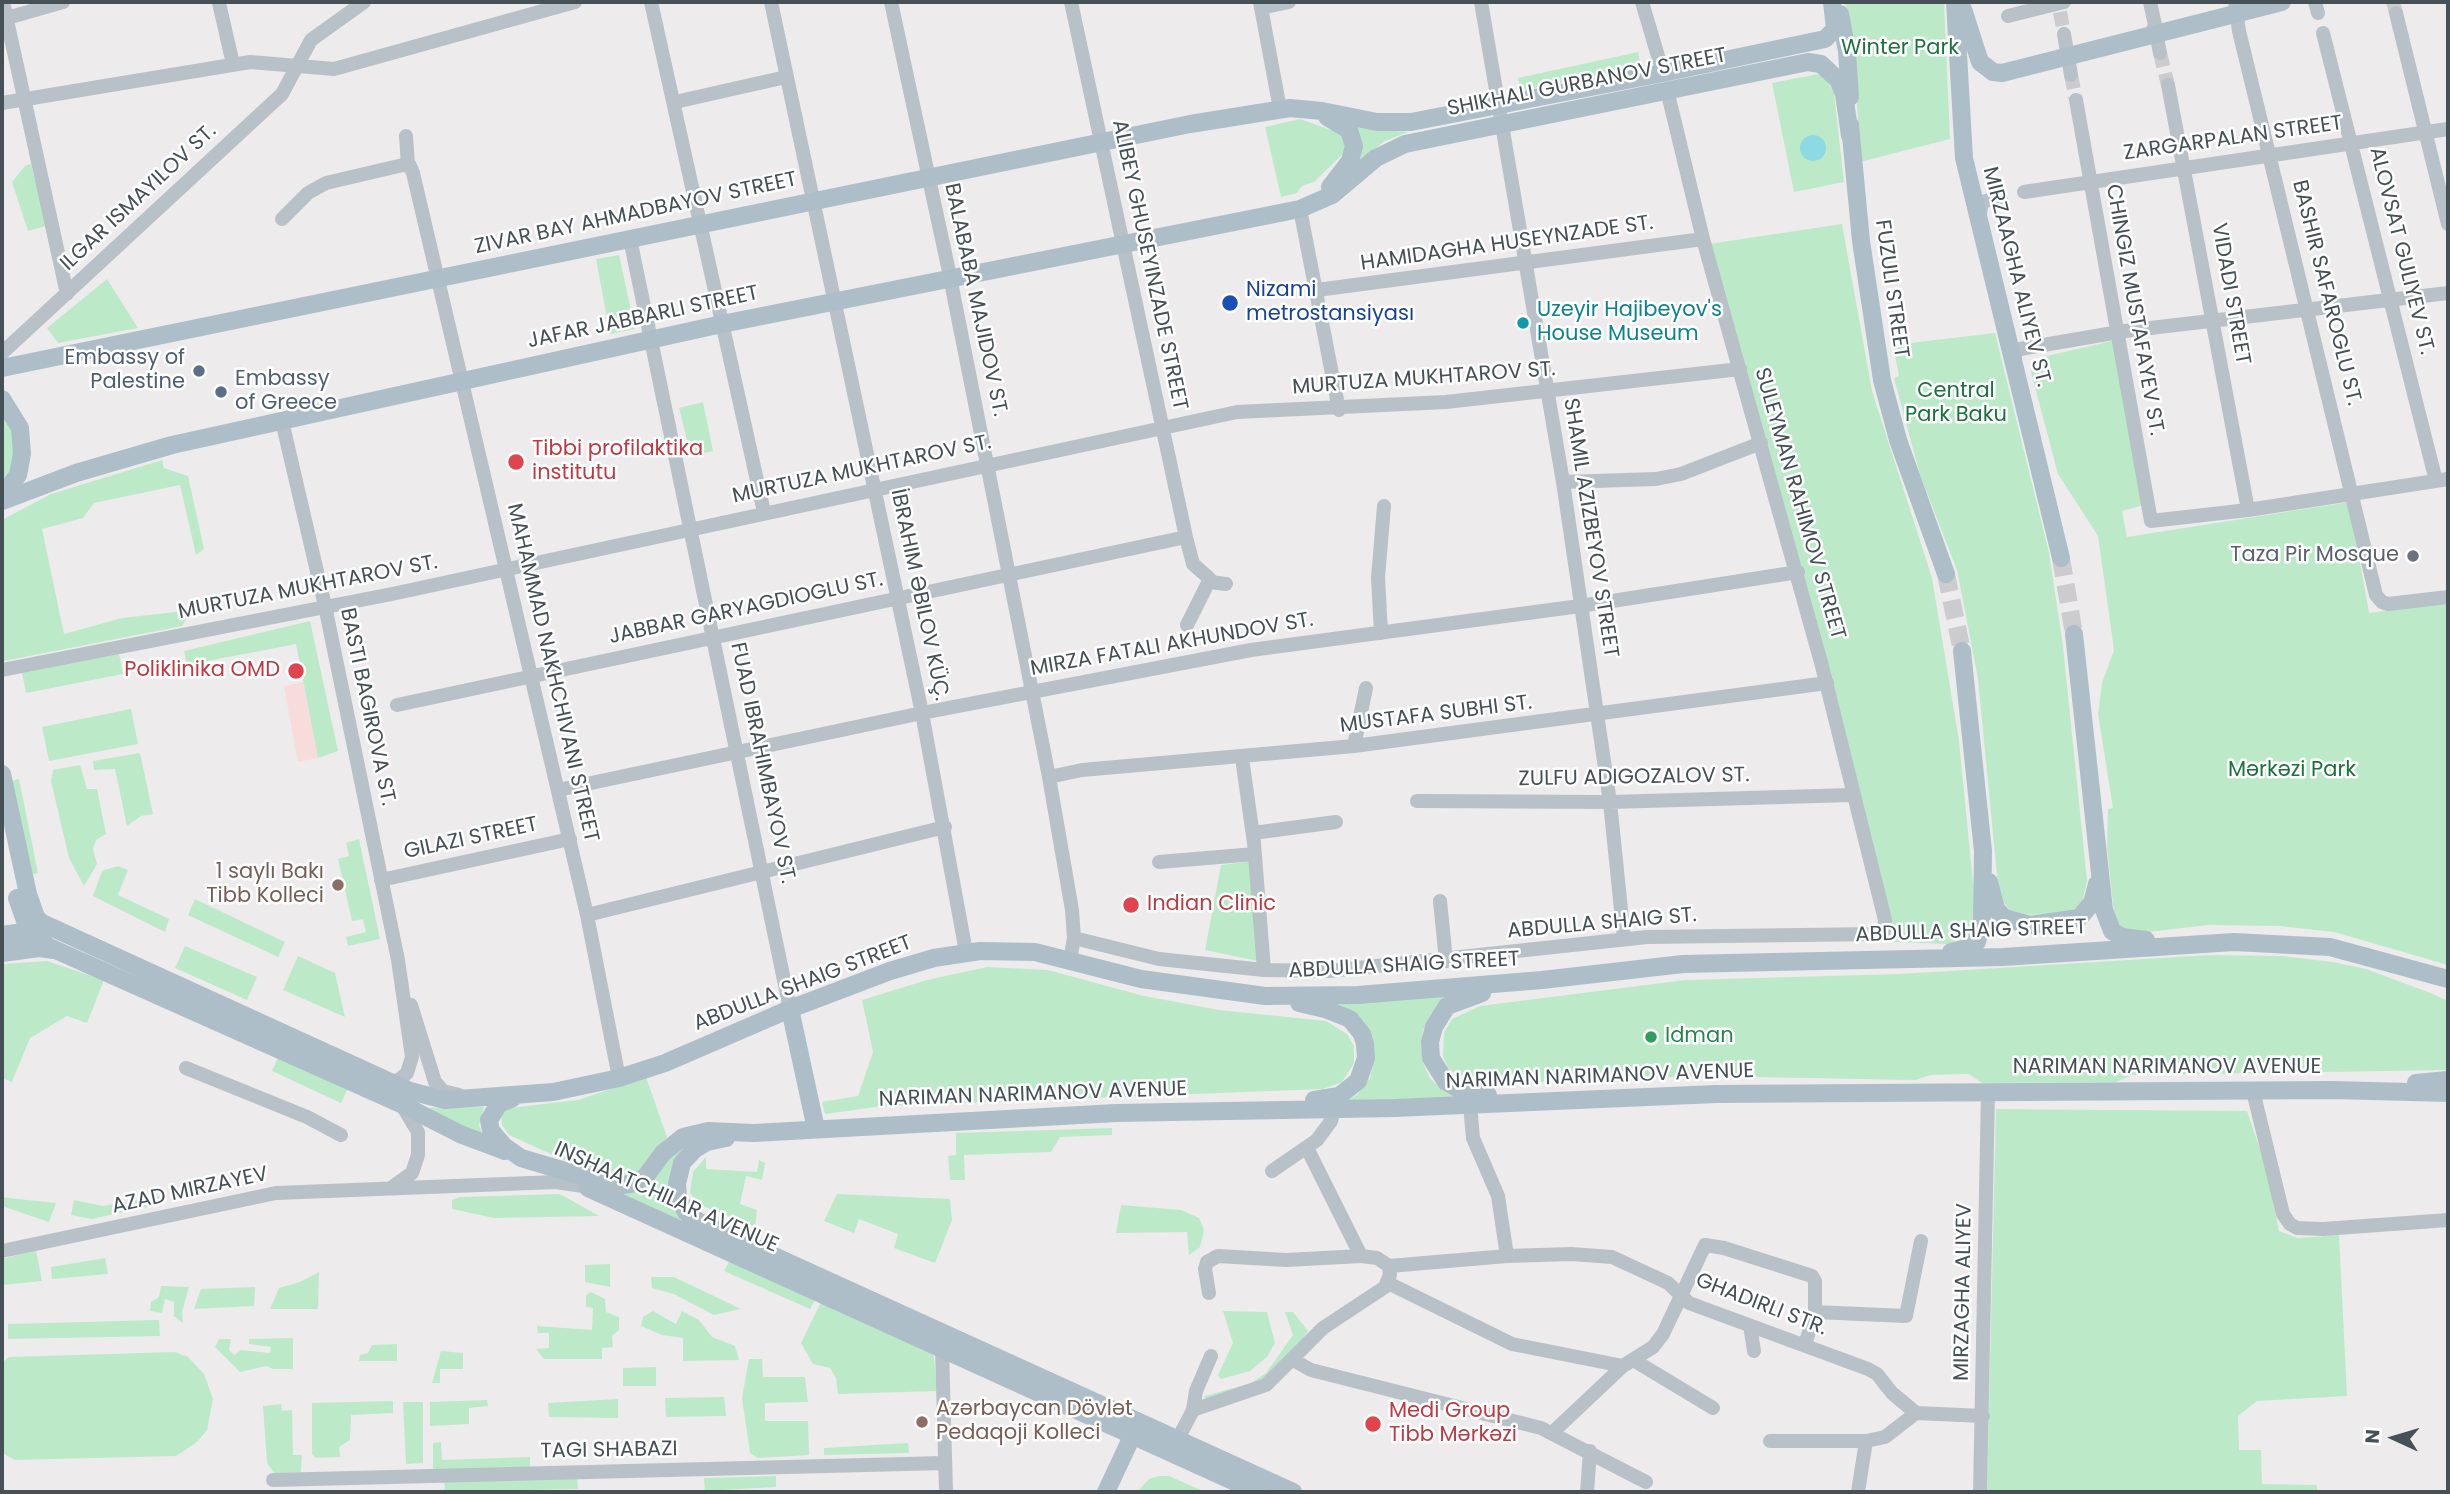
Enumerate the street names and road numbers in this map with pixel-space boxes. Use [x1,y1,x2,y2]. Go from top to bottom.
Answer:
street label: SHIKHALI GURBANOV STREET [1445,44,1729,122]
street label: ZARGARPALAN STREET [2122,111,2344,167]
street label: ALIBEY GHUSEYINZADE STREET [1106,117,1192,413]
street label: ILGAR ISMAYILOV ST. [56,119,222,277]
street label: ALOVSAT GULIYEV ST. [2363,145,2439,357]
street label: MIRZAAGHA ALIYEV ST. [1976,164,2056,390]
street label: ZIVAR BAY AHMADBAYOV STREET [473,167,799,261]
street label: BASHIR SAFAROGLU ST. [2286,178,2366,408]
street label: BALABABA MAJIDOV ST. [938,181,1012,419]
street label: CHINGIZ MUSTAFAYEV ST. [2099,182,2169,438]
street label: HAMIDAGHA HUSEYNZADE ST. [1359,211,1655,277]
street label: FUZULI STREET [1869,218,1913,360]
street label: VIDADI STREET [2205,221,2255,367]
street label: JAFAR JABBARLI STREET [525,281,761,355]
street label: MURTUZA MUKHTAROV ST. [1292,357,1556,401]
street label: SULEYMAN RAHIMOV STREET [1748,365,1850,643]
street label: SHAMIL AZIZBEYOV STREET [1557,396,1623,660]
street label: MURTUZA MUKHTAROV ST. [730,430,994,510]
street label: İBRAHIM ƏBILOV KÜÇ. [884,487,954,703]
street label: MAHAMMAD NAKHCHIVANI STREET [501,501,603,845]
street label: MURTUZA MUKHTAROV ST. [176,550,440,626]
street label: JABBAR GARYAGDIOGLU ST. [607,568,885,650]
street label: BASTI BAGIROVA ST. [334,606,400,808]
street label: MIRZA FATALI AKHUNDOV ST. [1029,608,1315,682]
street label: FUAD IBRAHIMBAYOV ST. [724,640,800,886]
street label: MUSTAFA SUBHI ST. [1339,691,1533,739]
street label: ZULFU ADIGOZALOV ST. [1518,763,1750,793]
street label: GILAZI STREET [402,813,540,865]
street label: ABDULLA SHAIG ST. [1506,903,1698,945]
street label: ABDULLA SHAIG STREET [1855,915,2087,949]
street label: ABDULLA SHAIG STREET [690,931,916,1037]
street label: ABDULLA SHAIG STREET [1288,947,1520,985]
street label: NARIMAN NARIMANOV AVENUE [2013,1055,2321,1081]
street label: NARIMAN NARIMANOV AVENUE [1445,1059,1755,1095]
street label: NARIMAN NARIMANOV AVENUE [878,1077,1188,1113]
street label: INSHAATCHILAR AVENUE [550,1137,782,1259]
street label: AZAD MIRZAYEV [110,1162,270,1220]
street label: MIRZAGHA ALIYEV [1950,1203,1978,1381]
street label: GHADIRLI STR. [1692,1268,1830,1342]
street label: TAGI SHABAZI [540,1437,678,1465]

